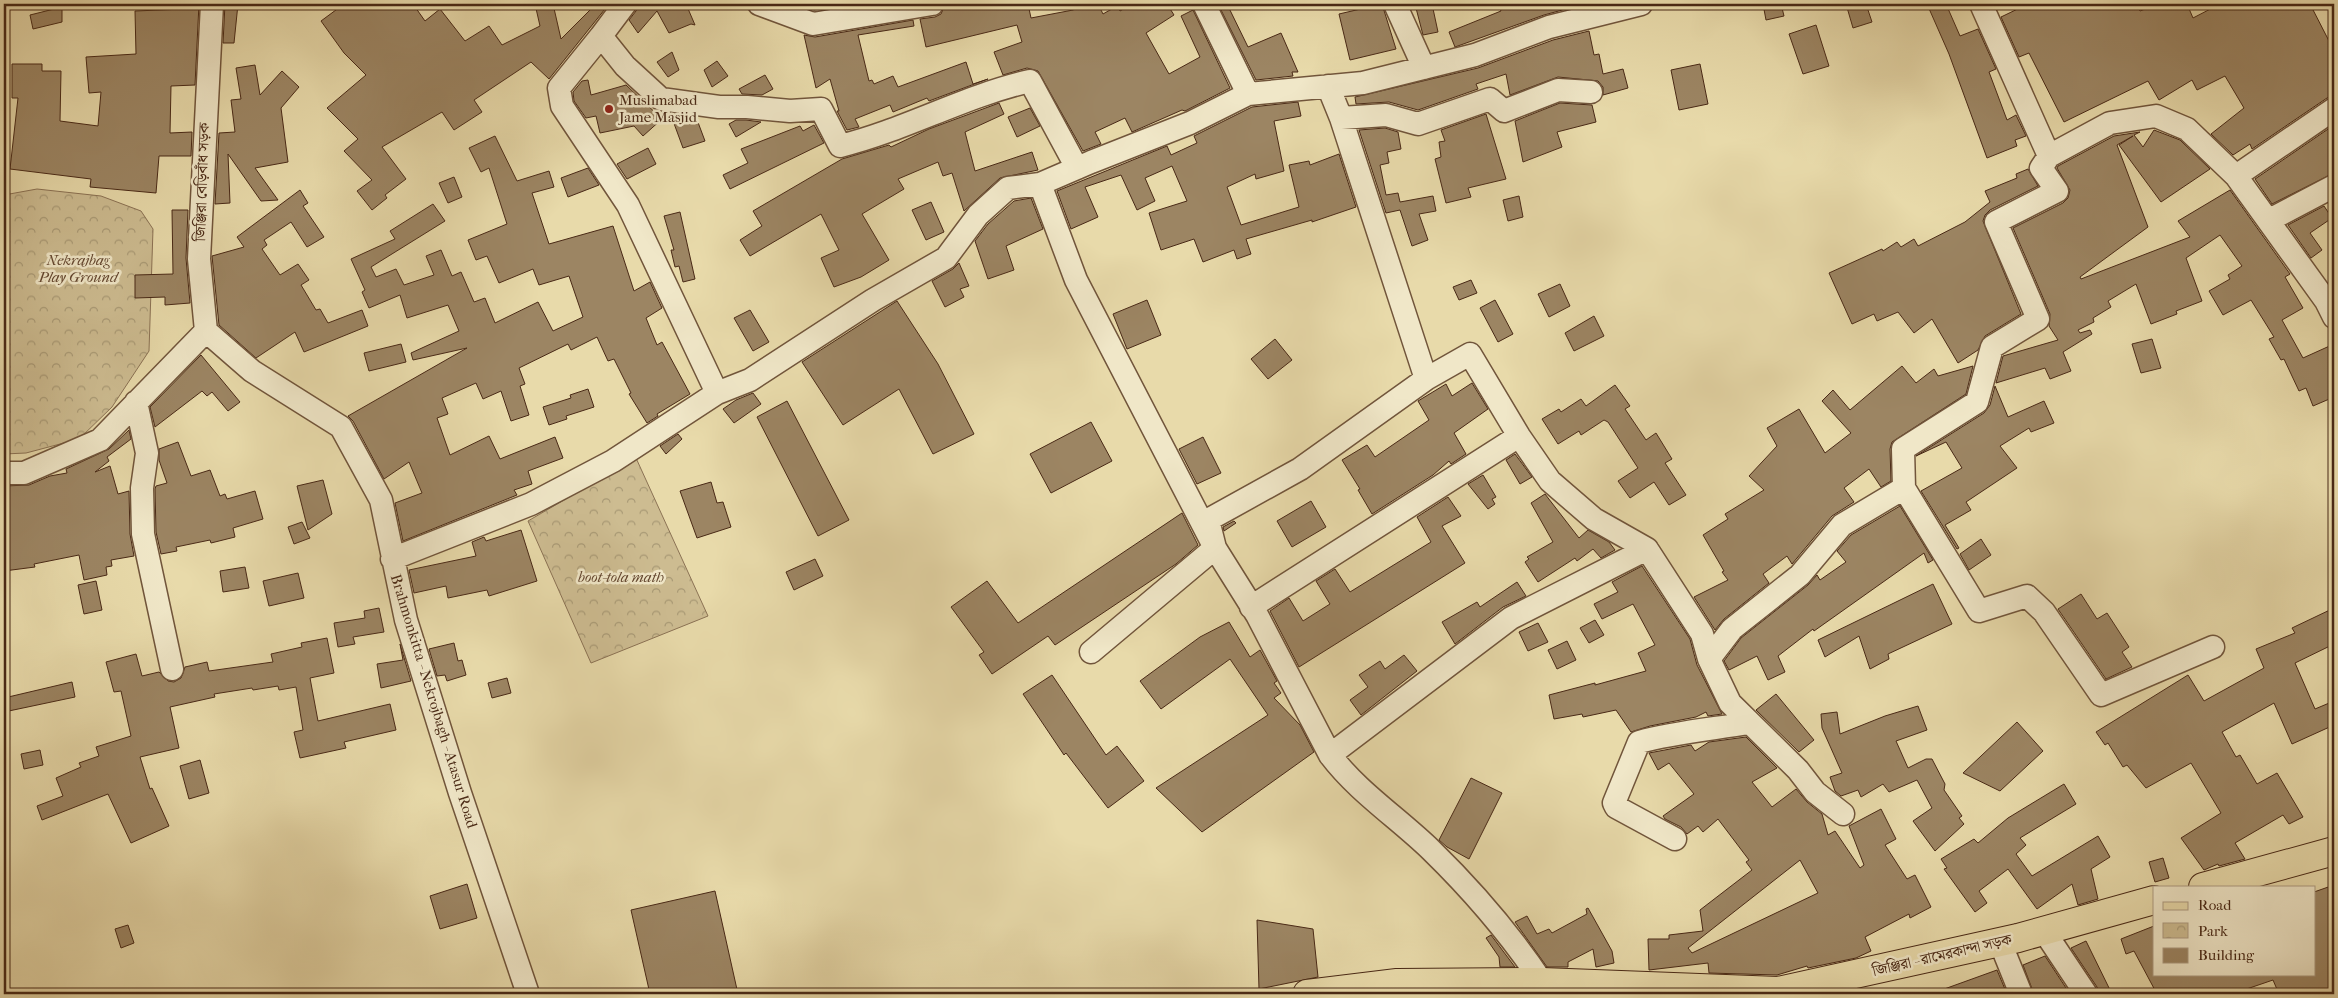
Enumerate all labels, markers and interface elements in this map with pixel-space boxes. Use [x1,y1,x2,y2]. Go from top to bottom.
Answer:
place label: Muslimabad Jame Masjid [618,91,698,126]
marker: Muslimabad Jame Masjid [603,103,615,115]
street label: জিঞ্জিরা বেড়িবাঁধ সড়ক [191,122,213,243]
park label: Nekrajbag Play Ground [37,251,120,286]
park label: boot-tola math [578,568,664,586]
street label: Brahmonkitta - Nekrojbagh - Atasur Road [387,572,482,831]
legend [2153,886,2316,976]
text: Road [2198,896,2232,914]
text: Park [2198,922,2228,940]
street label: জিঞ্জিরা - রামেরকান্দা সড়ক [1870,930,2014,980]
text: Building [2198,946,2255,964]

